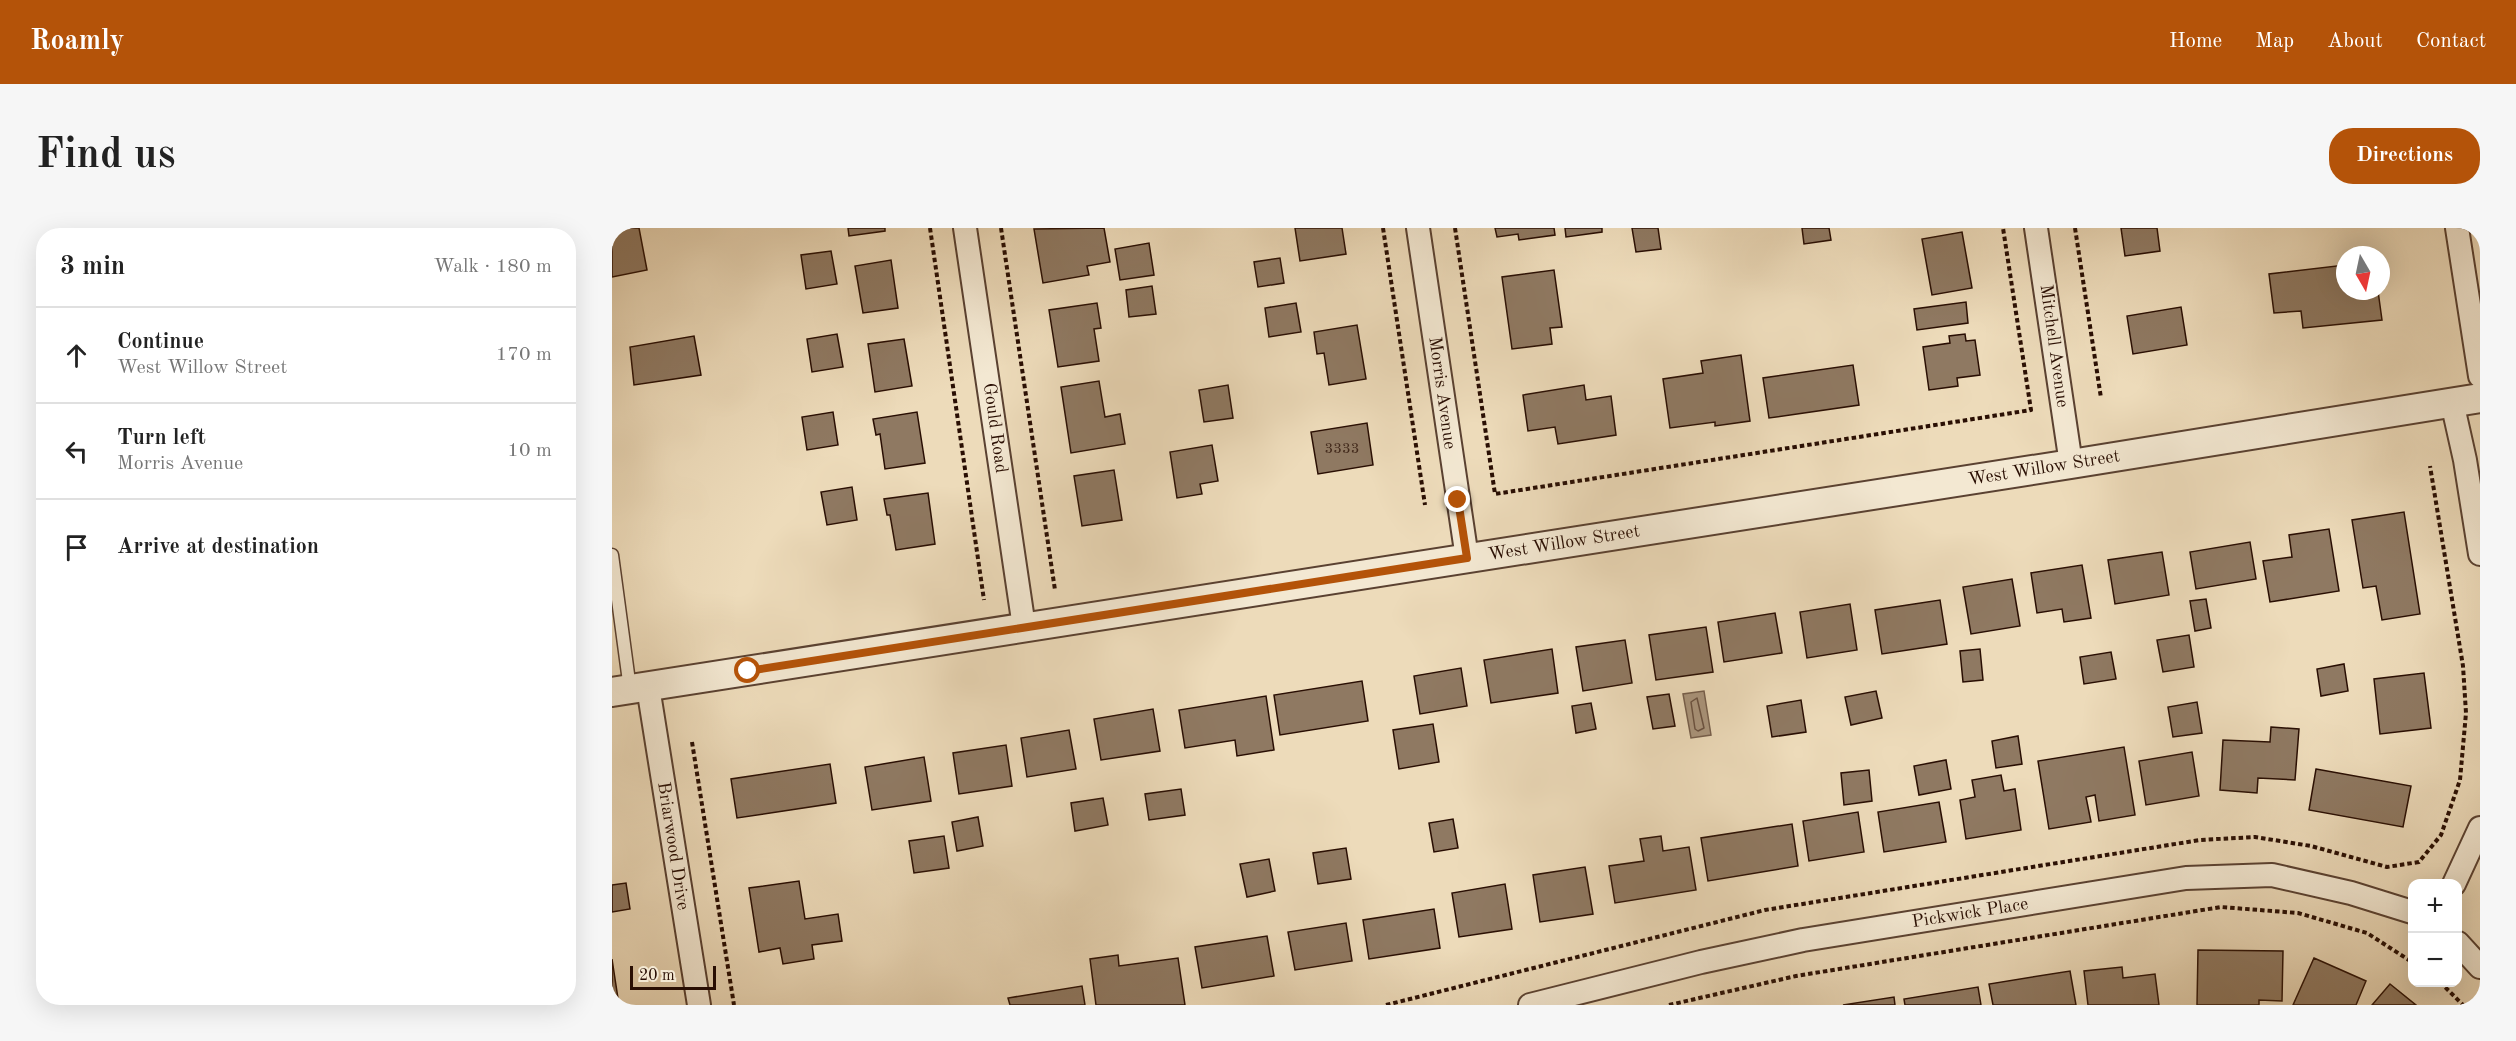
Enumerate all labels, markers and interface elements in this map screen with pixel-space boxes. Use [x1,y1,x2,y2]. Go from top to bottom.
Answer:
text: Roamly [30,28,124,56]
text: Home [2169,31,2222,52]
text: Map [2255,31,2294,52]
text: About [2327,31,2383,52]
text: Contact [2416,31,2486,52]
button: Directions [2329,128,2480,184]
text: Find us [36,135,175,177]
north arrow [2336,246,2390,300]
text: 3 min [60,254,125,280]
text: Walk · 180 m [433,257,552,277]
street label: Mitchell Avenue [2036,283,2072,409]
text: Continue [117,331,204,353]
street label: Morris Avenue [1425,335,1459,451]
icon: ahead [60,339,93,372]
text: 170 m [496,345,552,365]
text: West Willow Street [117,358,287,378]
street label: Gould Road [980,382,1010,474]
text: Turn left [117,427,206,449]
icon: left [60,435,93,468]
text: 10 m [507,441,552,461]
house number: 3333 [1325,442,1359,457]
street label: West Willow Street [1967,447,2121,489]
text: Morris Avenue [117,454,243,474]
route end [1444,486,1470,512]
street label: West Willow Street [1487,522,1641,564]
icon: arrive [60,531,93,564]
text: Arrive at destination [117,536,319,558]
route start [734,657,760,683]
street label: Briarwood Drive [654,781,692,911]
map controls [2408,879,2462,987]
button: + [2408,879,2462,933]
street label: Pickwick Place [1911,895,2029,931]
button: − [2408,933,2462,987]
scale bar [630,963,716,990]
text: 20 m [639,968,675,984]

